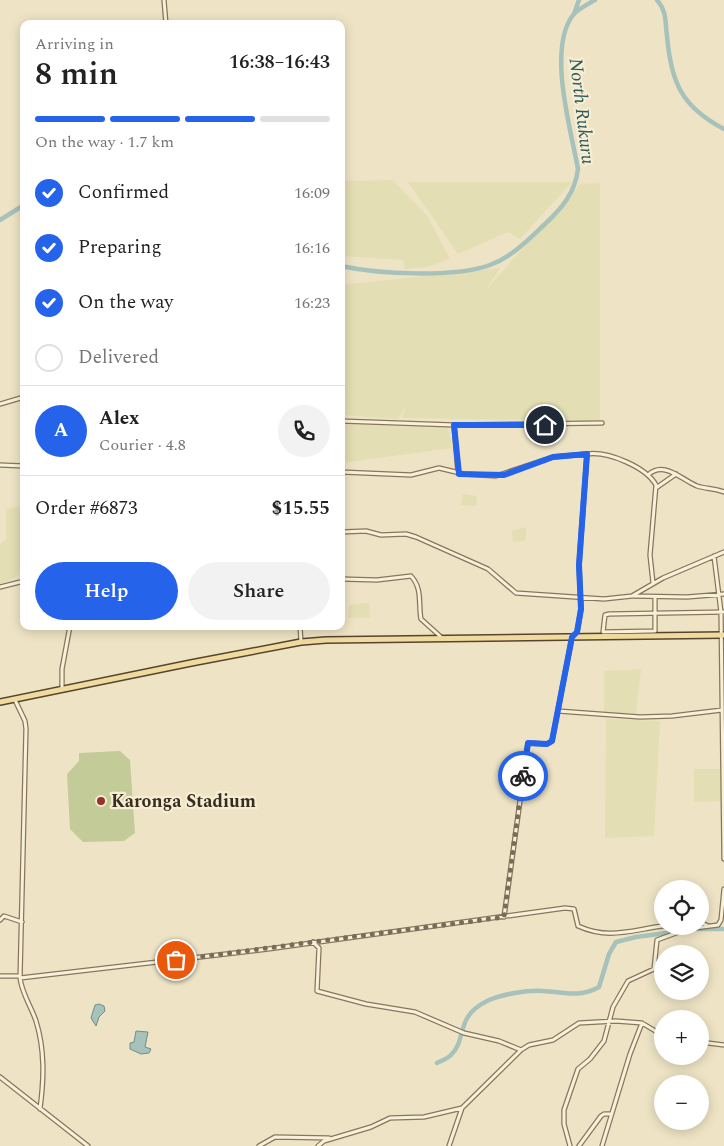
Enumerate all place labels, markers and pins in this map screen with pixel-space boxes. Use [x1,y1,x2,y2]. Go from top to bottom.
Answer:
pin [524,404,566,446]
place label: Karonga Stadium [111,788,256,815]
marker: Karonga Stadium [95,795,107,807]
pin [155,939,197,981]

